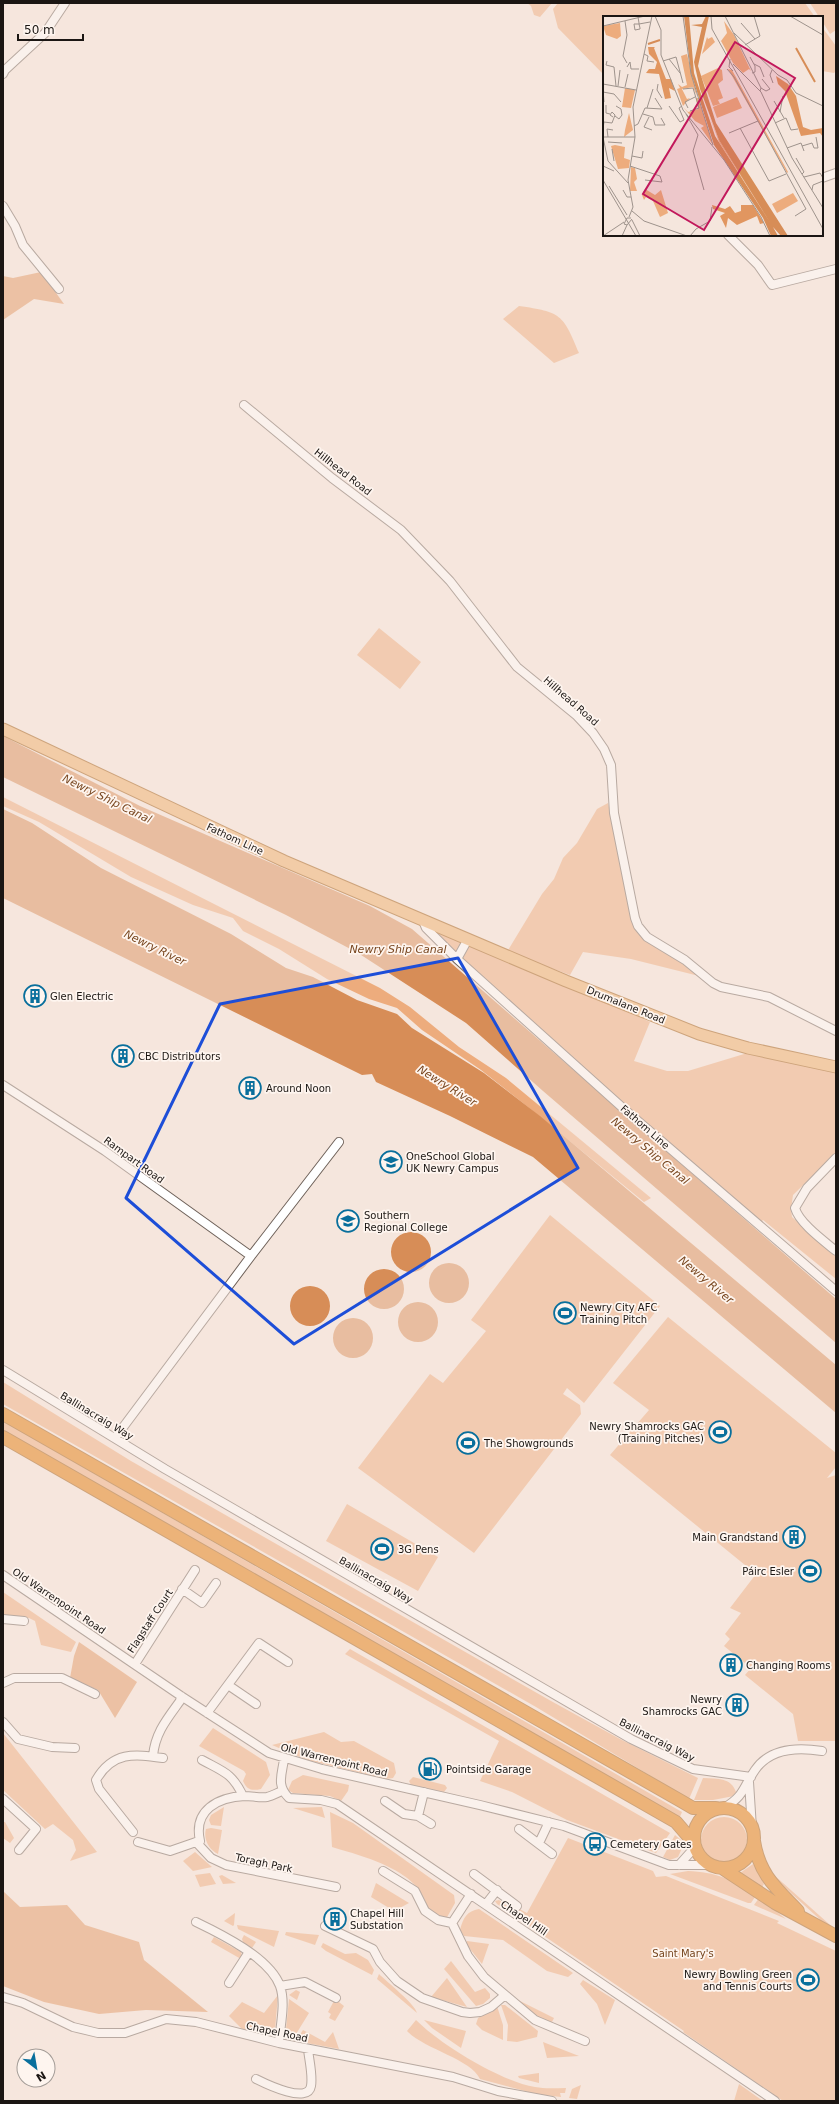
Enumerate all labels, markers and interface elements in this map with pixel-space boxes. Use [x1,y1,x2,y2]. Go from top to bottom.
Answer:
scale bar [18,16,83,42]
inset map [603,16,823,236]
text: 50 m [24,23,55,37]
street label: Hillhead Road [312,446,374,498]
street label: Hillhead Road [541,674,601,728]
water label: Newry Ship Canal [60,772,154,826]
street label: Fathom Line [205,821,265,857]
water label: Newry River [122,927,189,969]
water label: Newry Ship Canal [349,943,447,956]
building icon: Glen Electric [22,983,48,1009]
street label: Drumalane Road [585,984,667,1026]
place label: Glen Electric [50,991,113,1002]
building icon: CBC Distributors [110,1043,136,1069]
place label: CBC Distributors [138,1051,220,1062]
water label: Newry River [415,1063,480,1110]
building icon: Around Noon [237,1075,263,1101]
place label: Around Noon [266,1083,331,1094]
street label: Fathom Line [618,1103,672,1151]
water label: Newry Ship Canal [609,1115,691,1187]
street label: Rampart Road [102,1135,166,1185]
school or university icon: OneSchool Global UK Newry Campus [378,1149,404,1175]
place label: OneSchool Global UK Newry Campus [406,1151,499,1174]
school or university icon: Southern Regional College [335,1208,361,1234]
place label: Southern Regional College [364,1210,448,1233]
water label: Newry River [676,1253,737,1307]
sports icon: Newry City AFC Training Pitch [552,1300,578,1326]
place label: Newry City AFC Training Pitch [579,1302,657,1325]
street label: Ballinacraig Way [59,1390,136,1442]
sports icon: Newry Shamrocks GAC (Training Pitches) [707,1419,733,1445]
place label: Newry Shamrocks GAC (Training Pitches) [589,1421,704,1444]
sports icon: The Showgrounds [455,1430,481,1456]
place label: The Showgrounds [483,1438,573,1449]
building icon: Main Grandstand [781,1524,807,1550]
place label: Main Grandstand [692,1532,778,1543]
sports icon: 3G Pens [369,1536,395,1562]
place label: 3G Pens [398,1544,439,1555]
street label: Ballinacraig Way [337,1554,415,1606]
sports icon: Páirc Esler [797,1558,823,1584]
street label: Old Warrenpoint Road [10,1566,108,1636]
place label: Páirc Esler [742,1566,795,1577]
street label: Flagstaff Court [125,1587,175,1655]
building icon: Changing Rooms [718,1652,744,1678]
place label: Changing Rooms [746,1660,830,1671]
building icon: Newry Shamrocks GAC [724,1692,750,1718]
place label: Newry Shamrocks GAC [642,1694,722,1717]
street label: Ballinacraig Way [617,1716,697,1764]
street label: Old Warrenpoint Road [279,1741,389,1779]
fuel station icon: Pointside Garage [417,1756,443,1782]
place label: Pointside Garage [446,1764,531,1775]
bus stop icon: Cemetery Gates [582,1831,608,1857]
place label: Cemetery Gates [610,1839,691,1850]
street label: Toragh Park [233,1851,294,1874]
street label: Chapel Hill [499,1898,549,1938]
building icon: Chapel Hill Substation [322,1906,348,1932]
place label: Chapel Hill Substation [350,1908,404,1931]
park label: Saint Mary's [652,1948,714,1959]
sports icon: Newry Bowling Green and Tennis Courts [795,1967,821,1993]
place label: Newry Bowling Green and Tennis Courts [684,1969,792,1992]
street label: Chapel Road [245,2020,309,2044]
north arrow [16,2048,56,2088]
text: N [34,2068,48,2084]

